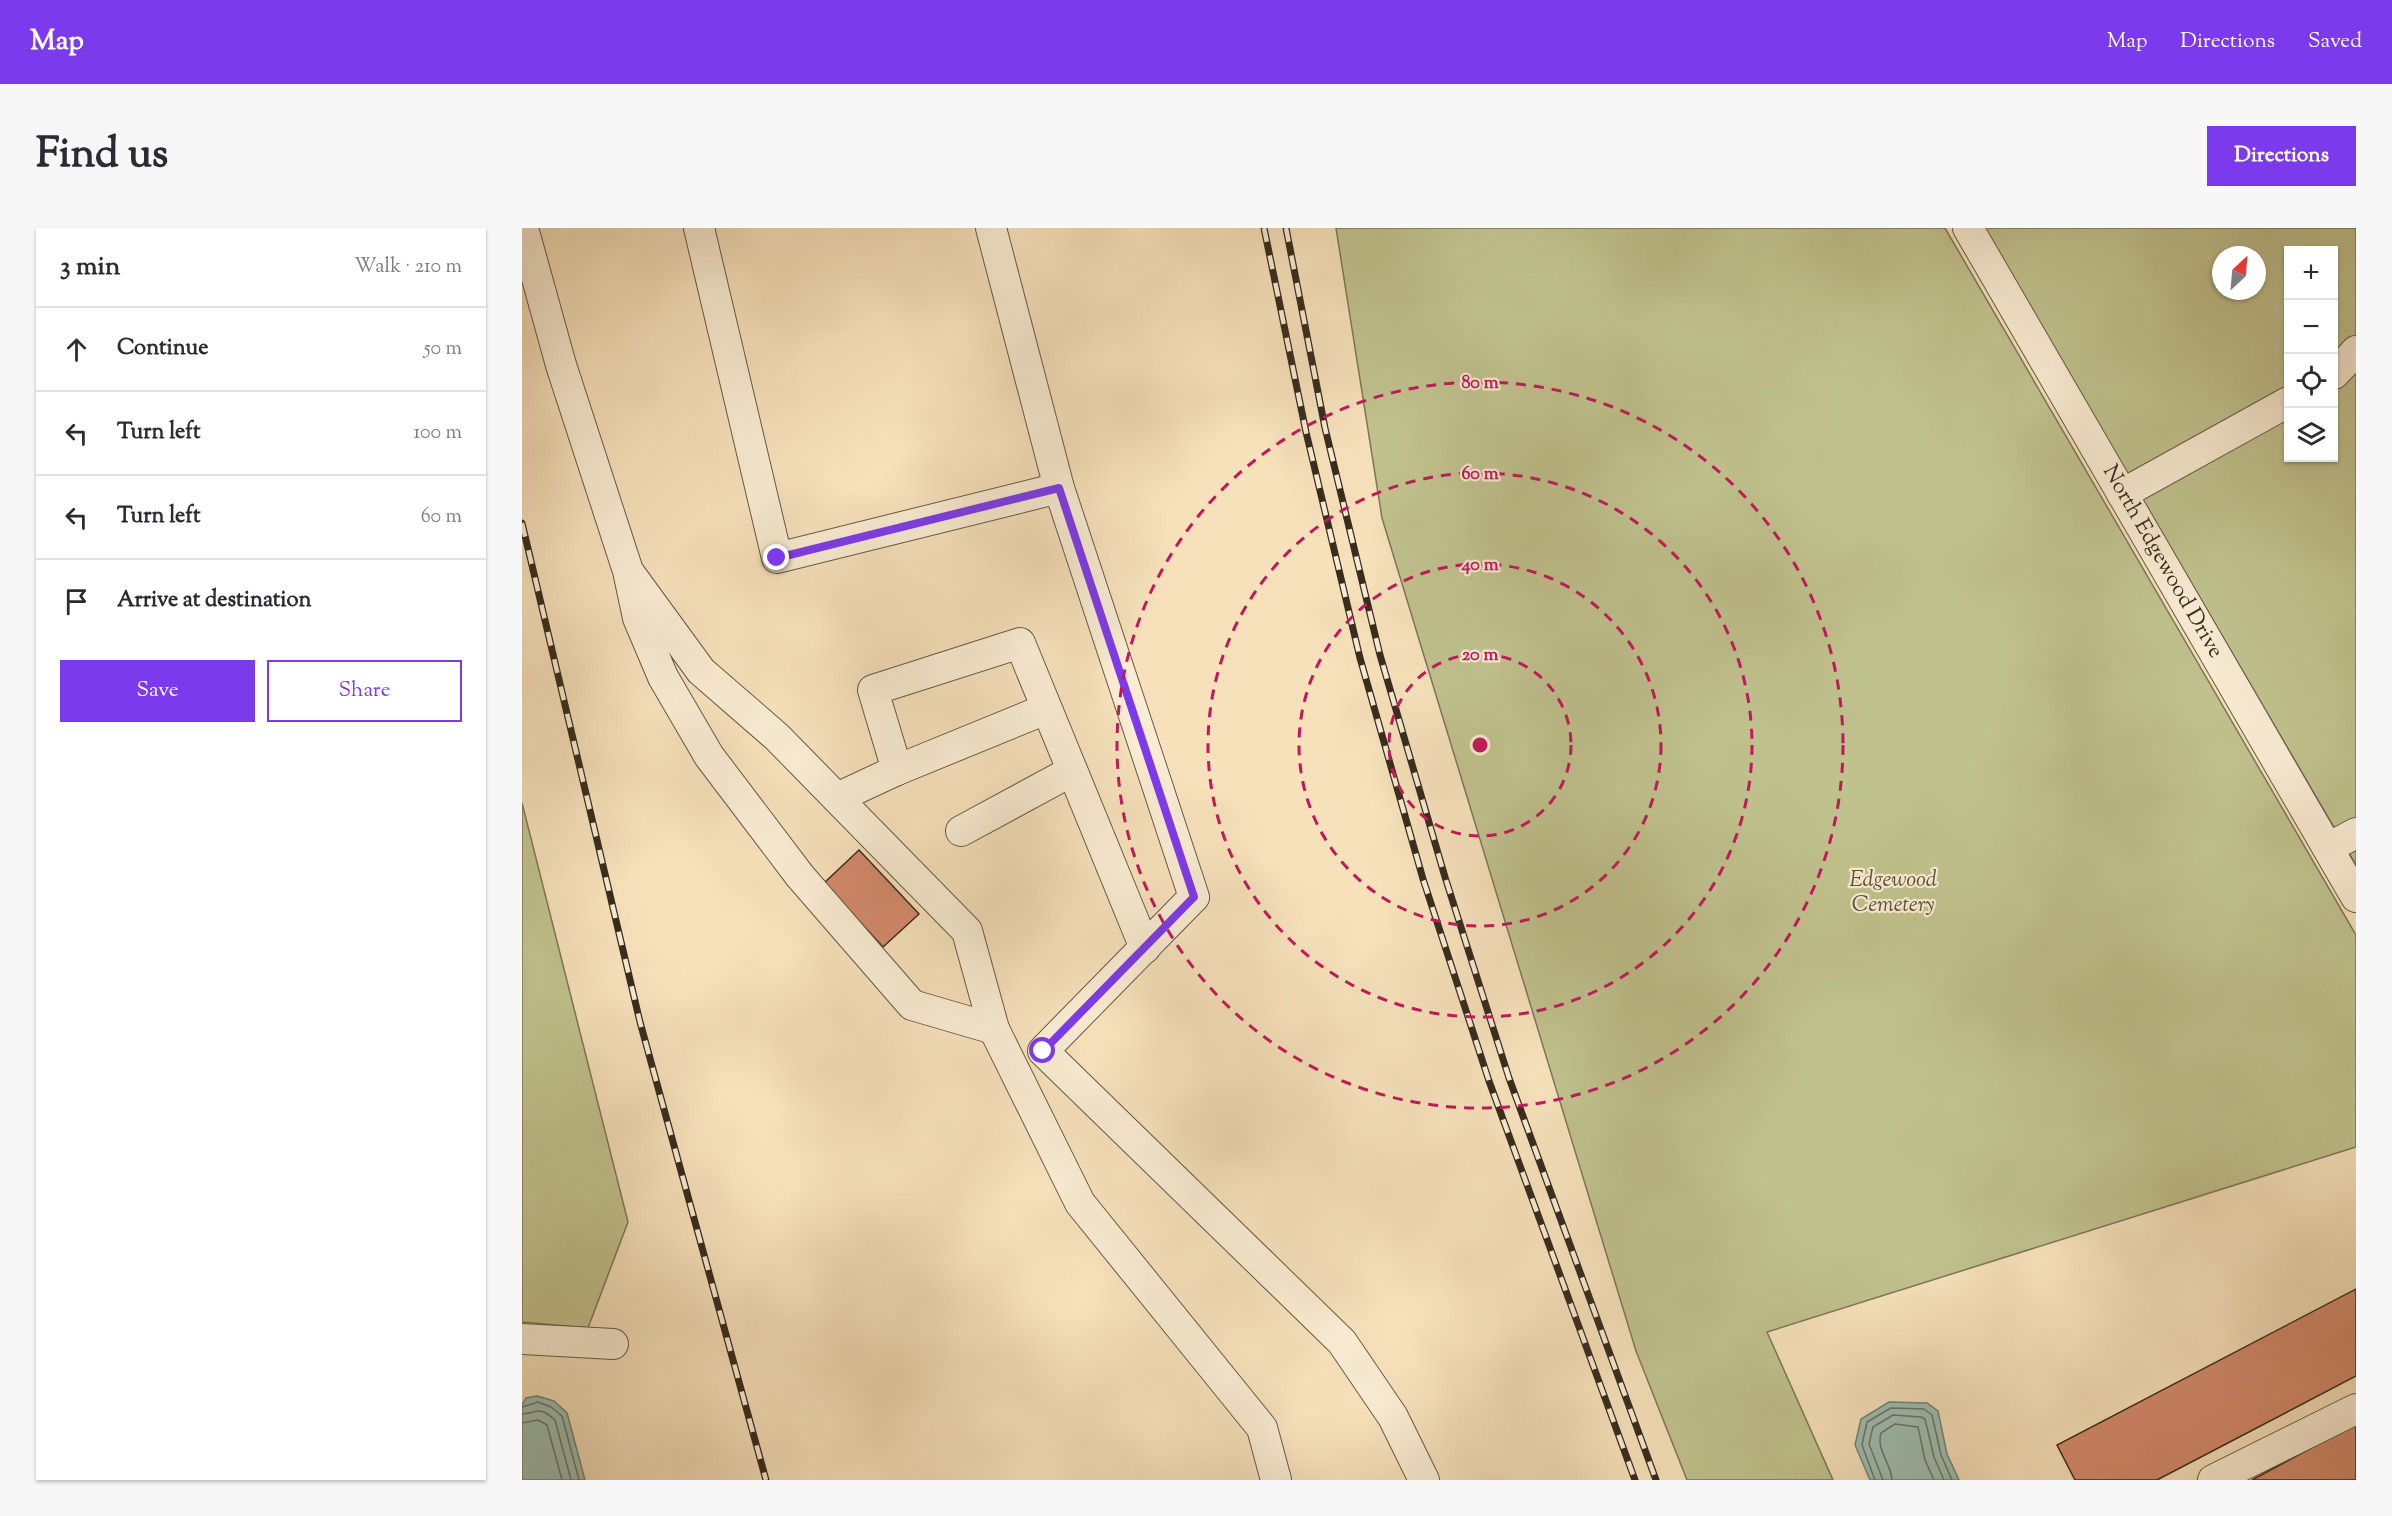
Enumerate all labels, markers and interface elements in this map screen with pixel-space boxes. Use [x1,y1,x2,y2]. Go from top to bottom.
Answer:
text: Map [30,22,84,62]
text: Map [2107,27,2147,57]
text: Directions [2180,27,2275,57]
text: Saved [2308,27,2362,57]
text: Find us [36,126,168,186]
button: Directions [2207,126,2356,186]
north arrow [2212,246,2266,300]
map controls [2284,246,2338,462]
button: + [2284,246,2338,300]
text: 3 min [60,249,120,286]
text: Walk · 210 m [354,253,462,282]
button: − [2284,300,2338,354]
icon: ahead [60,333,93,366]
text: Continue [117,333,208,365]
text: 50 m [424,335,462,364]
button: locate [2284,354,2338,408]
text: 80 m [1461,371,1499,397]
button: layers [2284,408,2338,462]
icon: left [60,417,93,450]
text: Turn left [117,417,200,449]
text: 100 m [413,419,462,448]
street label: North Edgewood Drive [2093,459,2231,665]
text: 60 m [1461,462,1499,488]
icon: left [60,501,93,534]
text: Turn left [117,501,200,533]
text: 60 m [421,503,462,532]
route end [763,544,789,570]
text: 40 m [1460,553,1499,579]
icon: arrive [60,585,93,618]
text: Arrive at destination [117,585,312,617]
text: 20 m [1462,643,1498,669]
button: Save [60,660,255,722]
button: Share [267,660,462,722]
centre of rings [1470,735,1490,755]
park label: Edgewood Cemetery [1849,865,1937,922]
route start [1029,1037,1055,1063]

